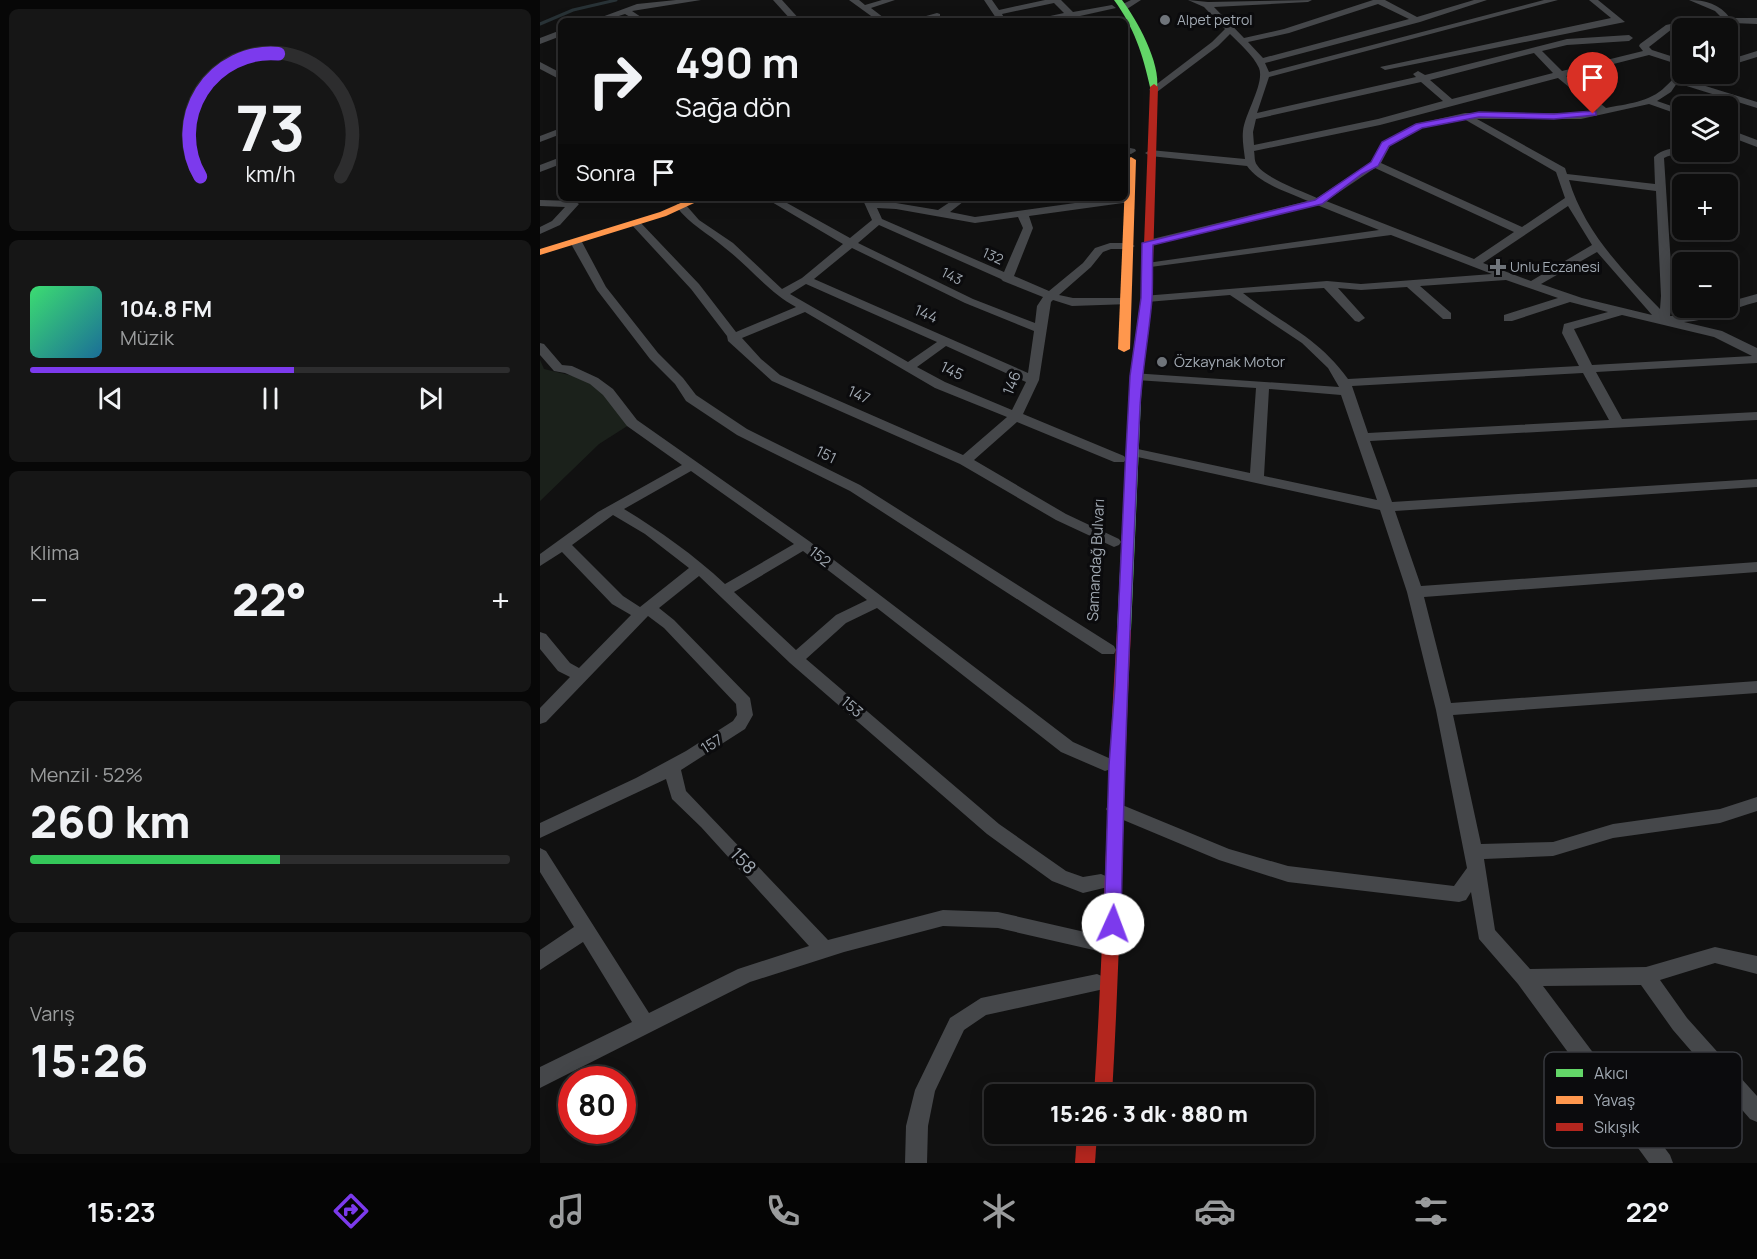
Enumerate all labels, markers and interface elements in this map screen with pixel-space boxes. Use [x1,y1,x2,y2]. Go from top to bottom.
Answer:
place label: Alpet petrol [1177,10,1253,29]
marker: Alpet petrol [1158,13,1172,27]
map controls [1672,18,1738,318]
button: sound [1672,18,1738,84]
text: 490 m [675,33,799,91]
icon: right [576,42,654,120]
pin [1567,52,1618,114]
icon: arrive [1576,61,1609,94]
text: 73 [235,84,305,170]
text: Sağa dön [675,88,791,125]
button: layers [1672,96,1738,162]
icon: arrive [647,156,680,189]
text: Sonra [576,158,635,188]
text: km/h [245,159,295,188]
button: + [1672,174,1738,240]
street label: 132 [980,243,1007,269]
button: − [1672,252,1738,318]
place label: Unlu Eczanesi [1510,257,1600,276]
marker: Unlu Eczanesi [1491,260,1505,274]
street label: 143 [938,262,966,289]
text: 104.8 FM [120,294,212,324]
street label: 144 [911,299,941,328]
text: Müzik [120,324,174,351]
place label: Özkaynak Motor [1174,351,1286,372]
marker: Özkaynak Motor [1155,355,1169,369]
street label: 145 [937,356,967,385]
street label: 146 [997,368,1026,398]
street label: 147 [845,380,874,409]
icon: previous [94,382,127,415]
icon: pause [254,382,287,415]
icon: next [414,382,447,415]
street label: 151 [812,441,840,468]
street label: Samandağ Bulvarı [1082,498,1109,622]
text: Klima [30,539,79,566]
street label: 152 [805,541,836,572]
text: 22° [232,568,307,630]
text: − [30,577,48,622]
text: + [491,577,510,622]
street label: 153 [837,691,868,722]
street label: 157 [697,729,727,758]
text: Menzil · 52% [30,761,143,788]
text: 260 km [30,790,191,852]
street label: 158 [725,842,762,879]
position arrow [1081,892,1145,956]
text: Varış [30,1000,75,1027]
text: 15:26 [30,1029,148,1091]
legend [1544,1052,1742,1148]
text: Akıcı [1594,1062,1628,1084]
speed limit sign: 80 [558,1066,636,1144]
text: Yavaş [1594,1089,1635,1111]
text: 15:26 · 3 dk · 880 m [1050,1099,1248,1129]
text: Sıkışık [1594,1116,1640,1138]
icon: directions [330,1190,372,1232]
icon: music [546,1190,588,1232]
icon: phone [762,1190,804,1232]
icon: climate [978,1190,1020,1232]
icon: car [1194,1190,1236,1232]
icon: filters [1410,1190,1452,1232]
text: 15:23 [87,1193,156,1230]
text: 22° [1626,1193,1670,1230]

